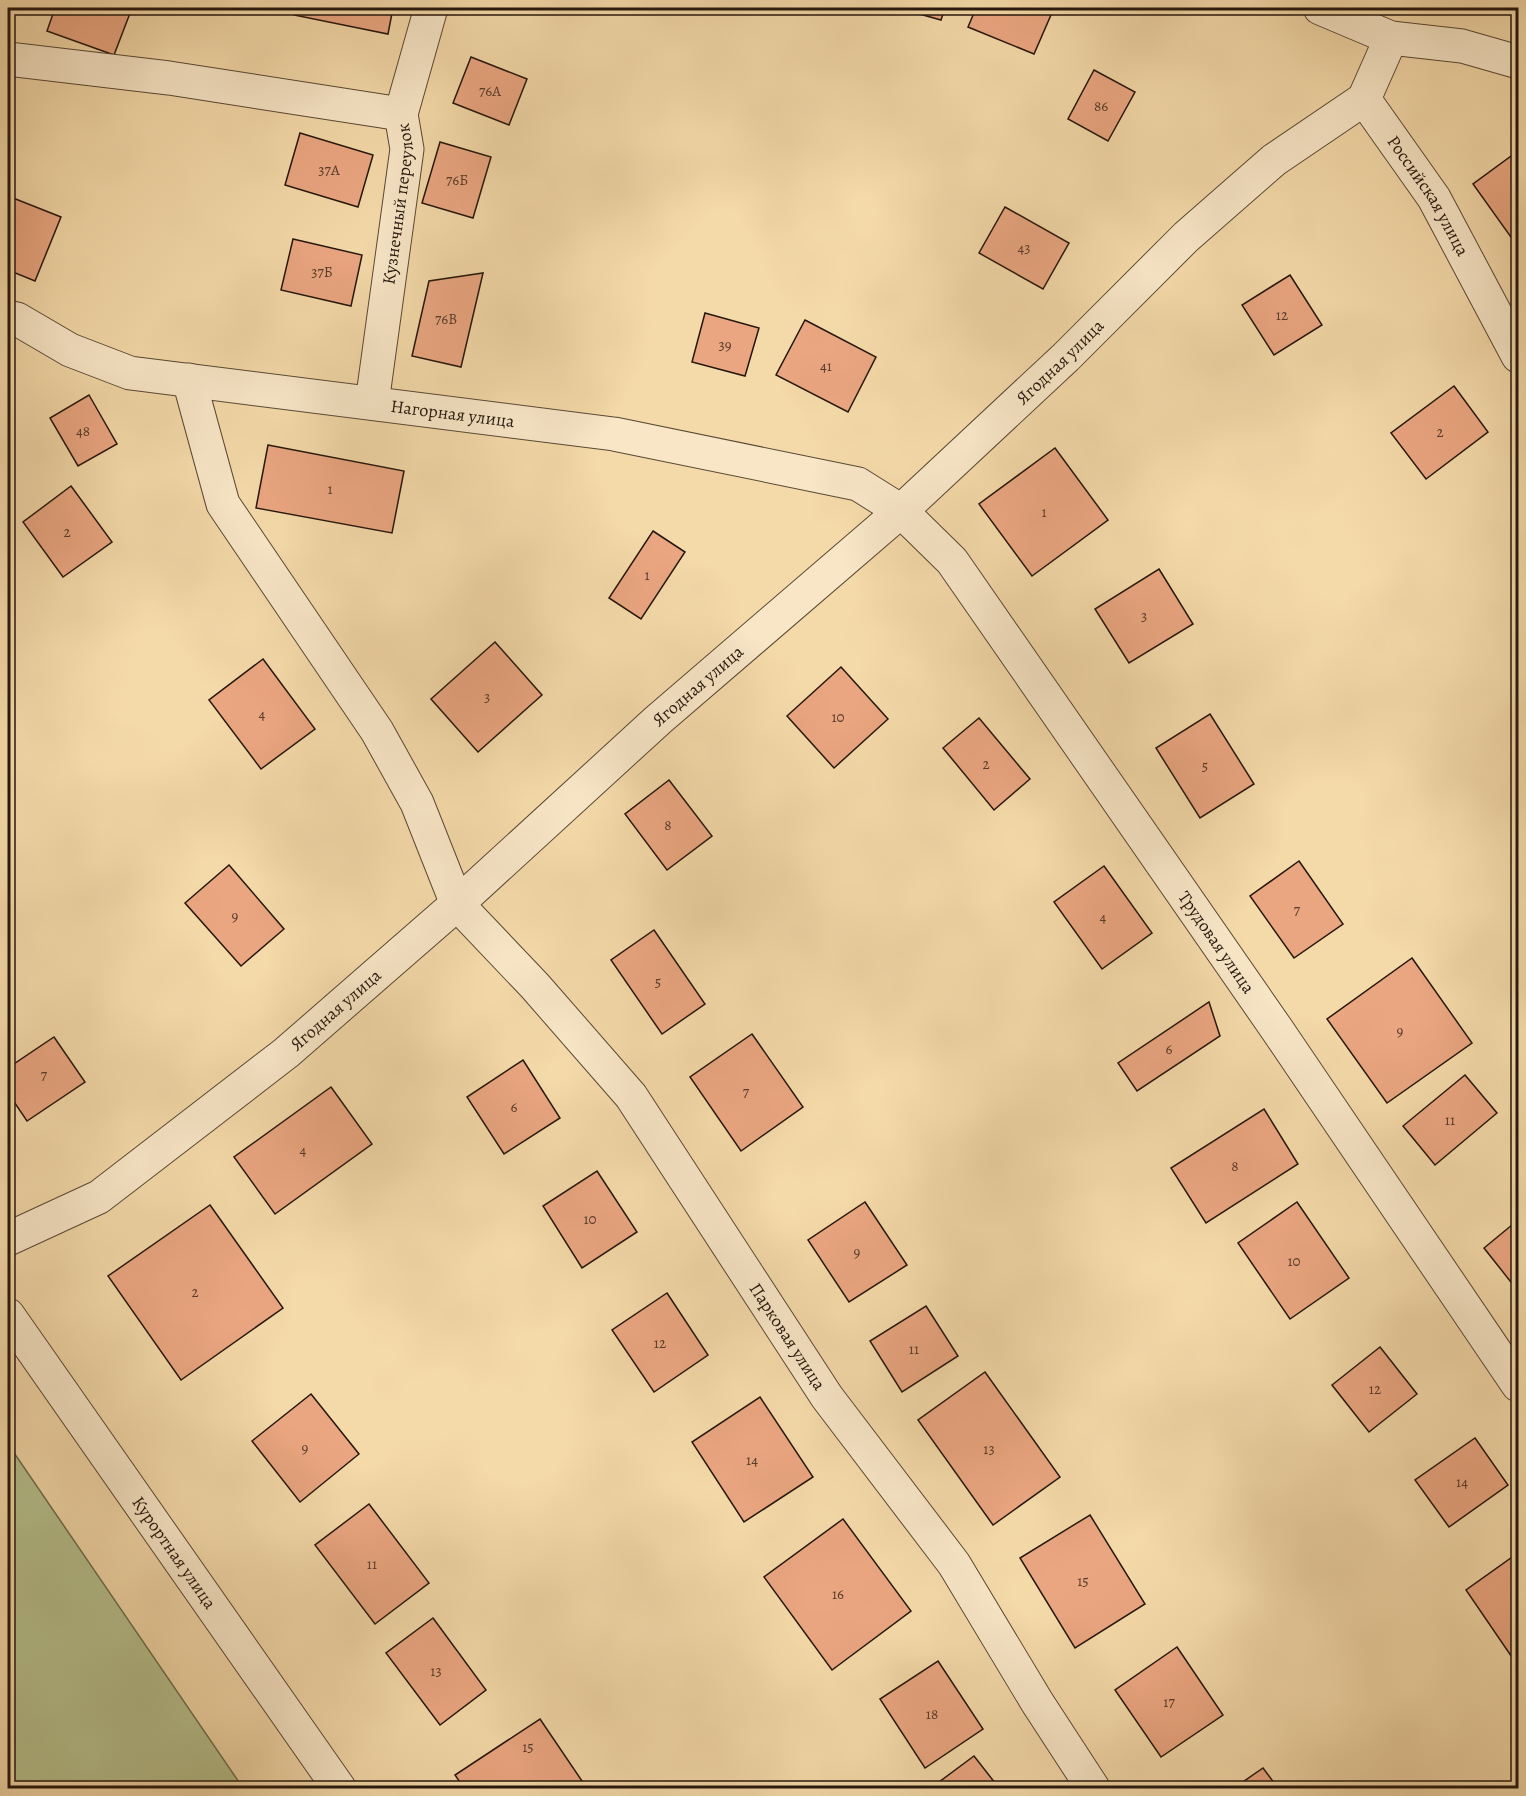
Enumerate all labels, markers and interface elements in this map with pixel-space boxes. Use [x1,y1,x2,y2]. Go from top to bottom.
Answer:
house number: 76А [479,81,501,101]
house number: 86 [1094,96,1108,116]
street label: Кузнечный переулок [376,121,419,286]
street label: Российская улица [1381,131,1475,261]
house number: 37А [318,160,340,180]
house number: 76Б [446,170,468,190]
house number: 43 [1017,238,1031,258]
house number: 37Б [311,262,333,282]
house number: 12 [1276,305,1288,325]
house number: 76В [435,309,457,329]
street label: Ягодная улица [1011,313,1110,410]
house number: 39 [718,335,732,355]
house number: 41 [820,356,832,376]
street label: Нагорная улица [389,394,517,433]
house number: 48 [76,421,90,441]
house number: 2 [1436,422,1444,442]
house number: 1 [327,479,333,499]
house number: 1 [1041,502,1047,522]
house number: 2 [63,522,71,542]
house number: 1 [644,565,650,585]
house number: 3 [1141,606,1147,626]
street label: Ягодная улица [647,639,749,732]
house number: 3 [484,687,490,707]
house number: 4 [259,704,266,724]
house number: 10 [831,707,845,727]
house number: 2 [982,754,990,774]
house number: 5 [1202,756,1208,776]
house number: 8 [664,815,672,835]
street label: Трудовая улица [1173,886,1261,999]
house number: 7 [1294,900,1301,920]
house number: 9 [232,906,239,926]
house number: 4 [1100,907,1107,927]
street label: Ягодная улица [285,963,387,1056]
house number: 5 [655,972,661,992]
house number: 9 [1397,1021,1404,1041]
house number: 6 [1166,1039,1173,1059]
house number: 7 [41,1065,48,1085]
house number: 7 [743,1082,750,1102]
house number: 6 [511,1097,518,1117]
house number: 11 [1445,1110,1455,1130]
house number: 4 [300,1140,307,1160]
house number: 8 [1231,1156,1239,1176]
house number: 10 [583,1209,597,1229]
house number: 9 [854,1242,861,1262]
house number: 10 [1287,1251,1301,1271]
street label: Парковая улица [744,1278,832,1395]
house number: 2 [191,1282,199,1302]
house number: 12 [654,1333,666,1353]
house number: 11 [909,1339,919,1359]
house number: 12 [1369,1379,1381,1399]
house number: 9 [302,1438,309,1458]
house number: 13 [983,1439,995,1459]
house number: 14 [746,1450,758,1470]
house number: 14 [1456,1472,1468,1492]
street label: Курортная улица [127,1492,222,1614]
house number: 11 [367,1554,377,1574]
house number: 15 [1077,1571,1089,1591]
house number: 16 [832,1584,844,1604]
house number: 13 [430,1661,442,1681]
house number: 17 [1163,1692,1175,1712]
house number: 18 [926,1704,938,1724]
house number: 15 [522,1737,534,1757]

